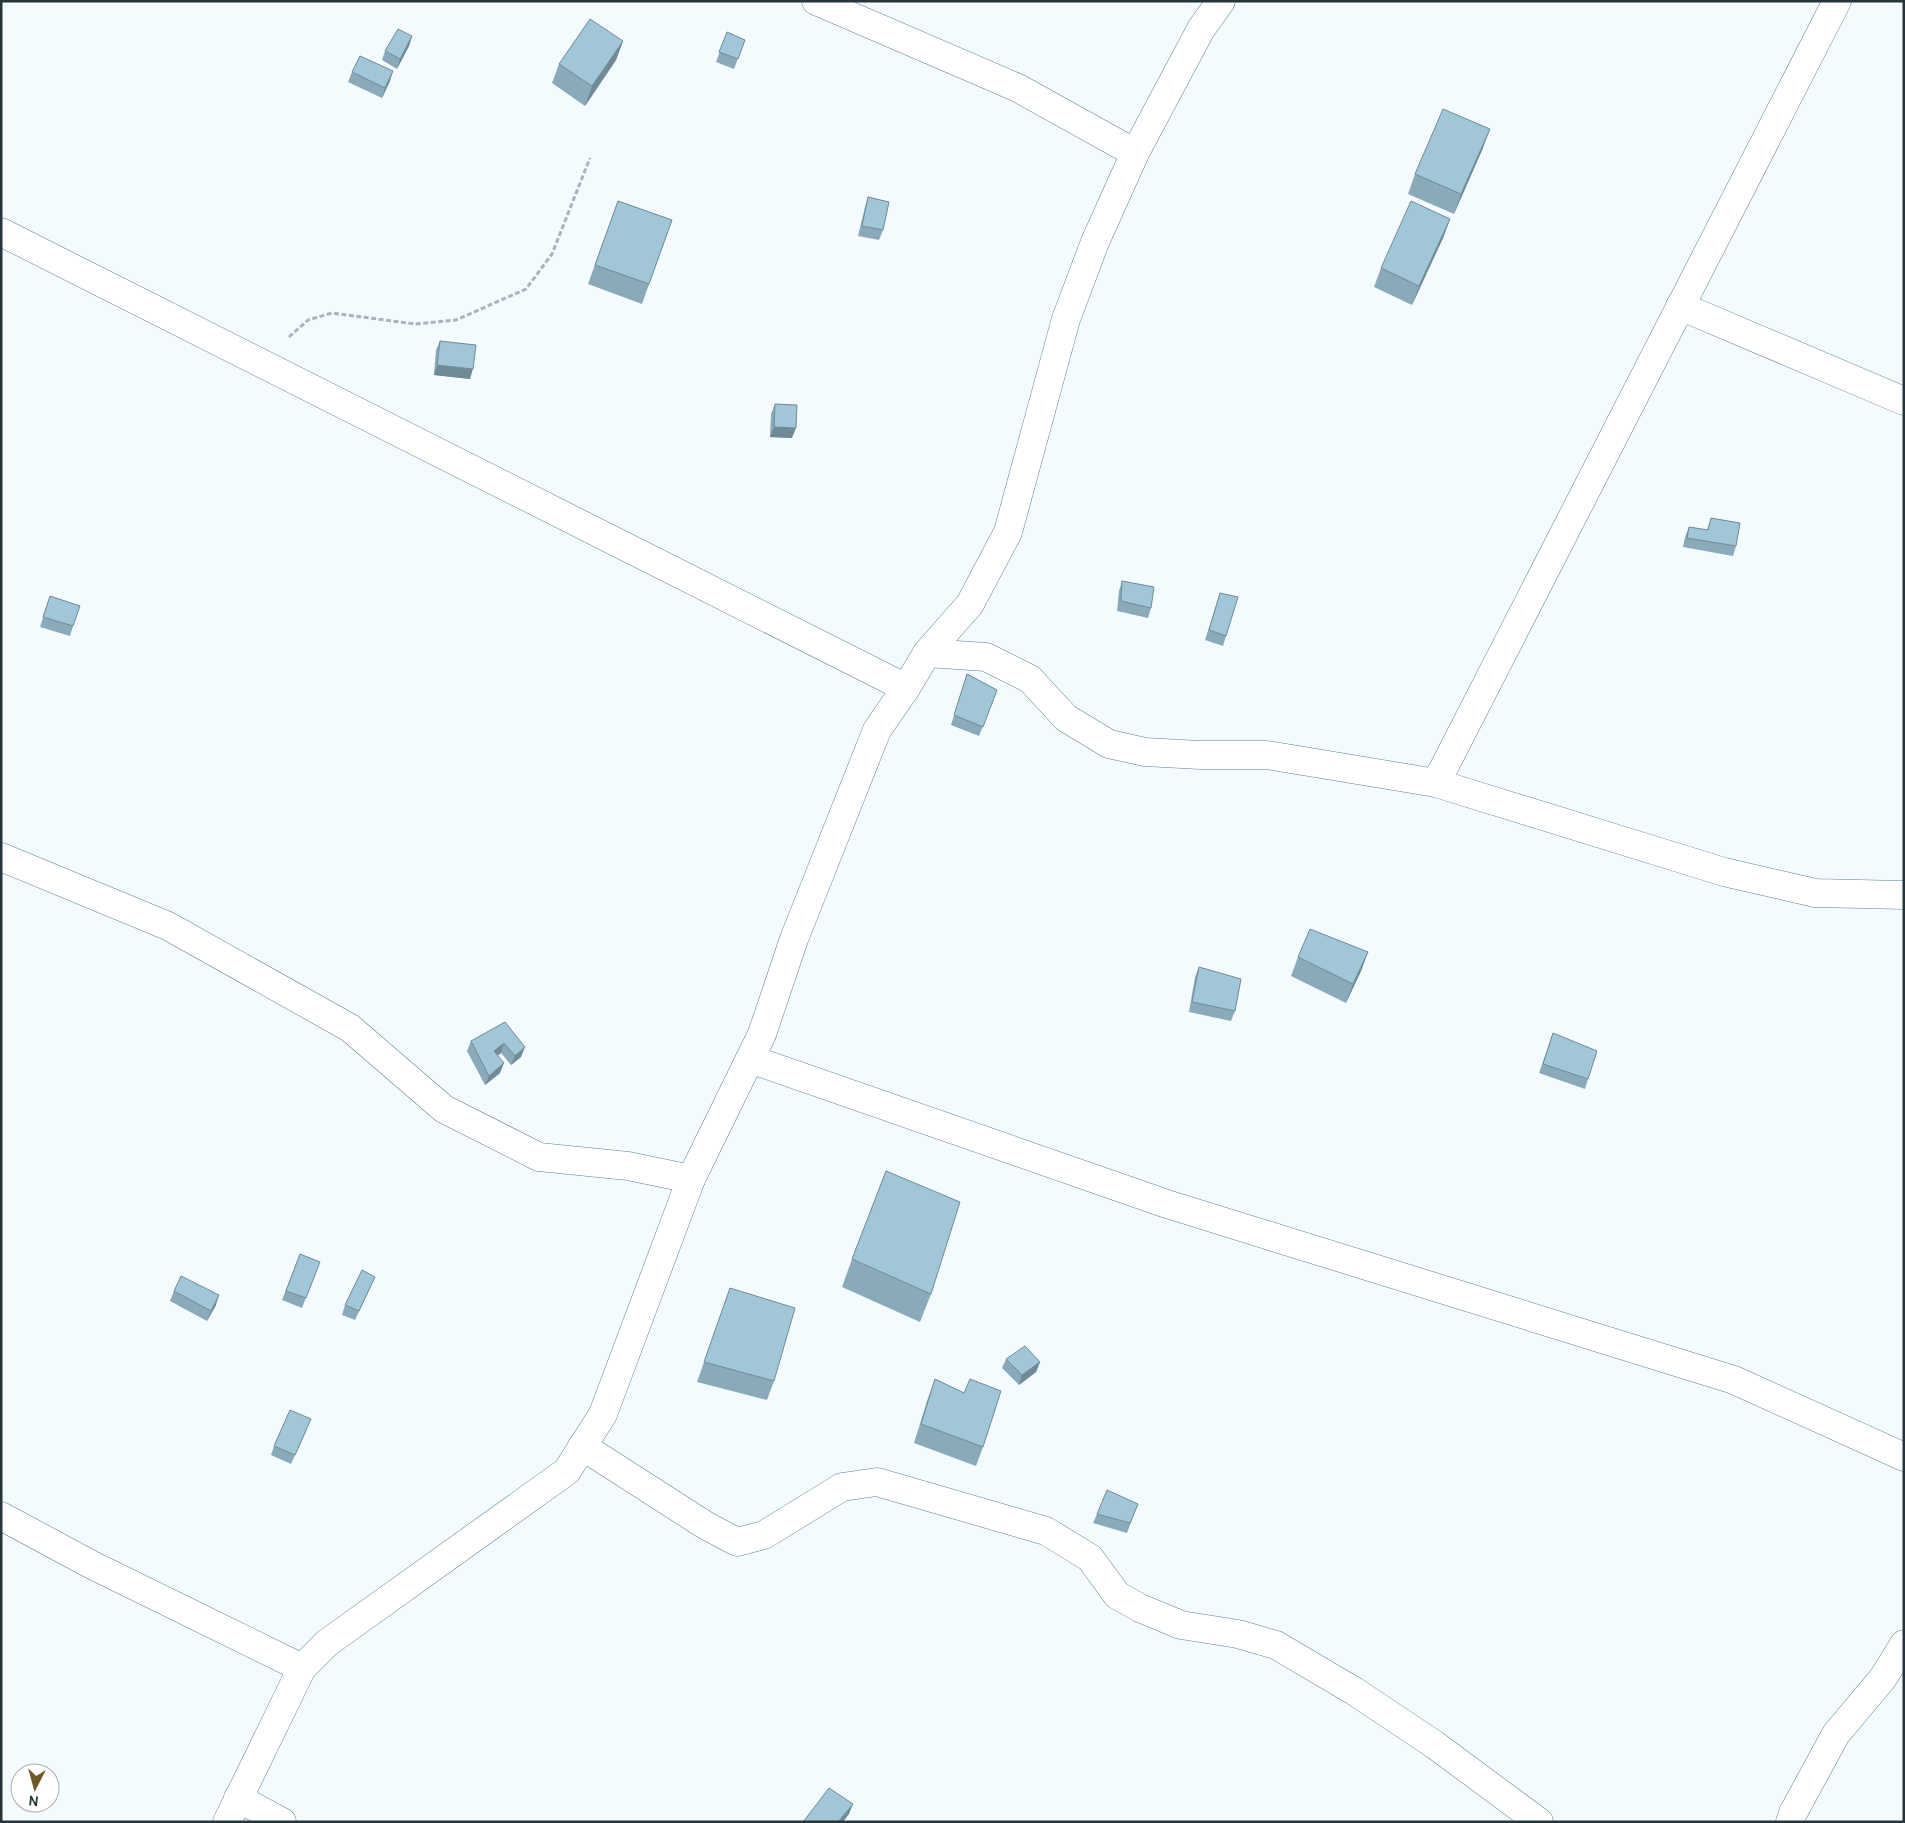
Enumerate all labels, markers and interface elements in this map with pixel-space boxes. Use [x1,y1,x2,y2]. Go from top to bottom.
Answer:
north arrow [10,1763,60,1813]
text: N [28,1791,40,1810]

